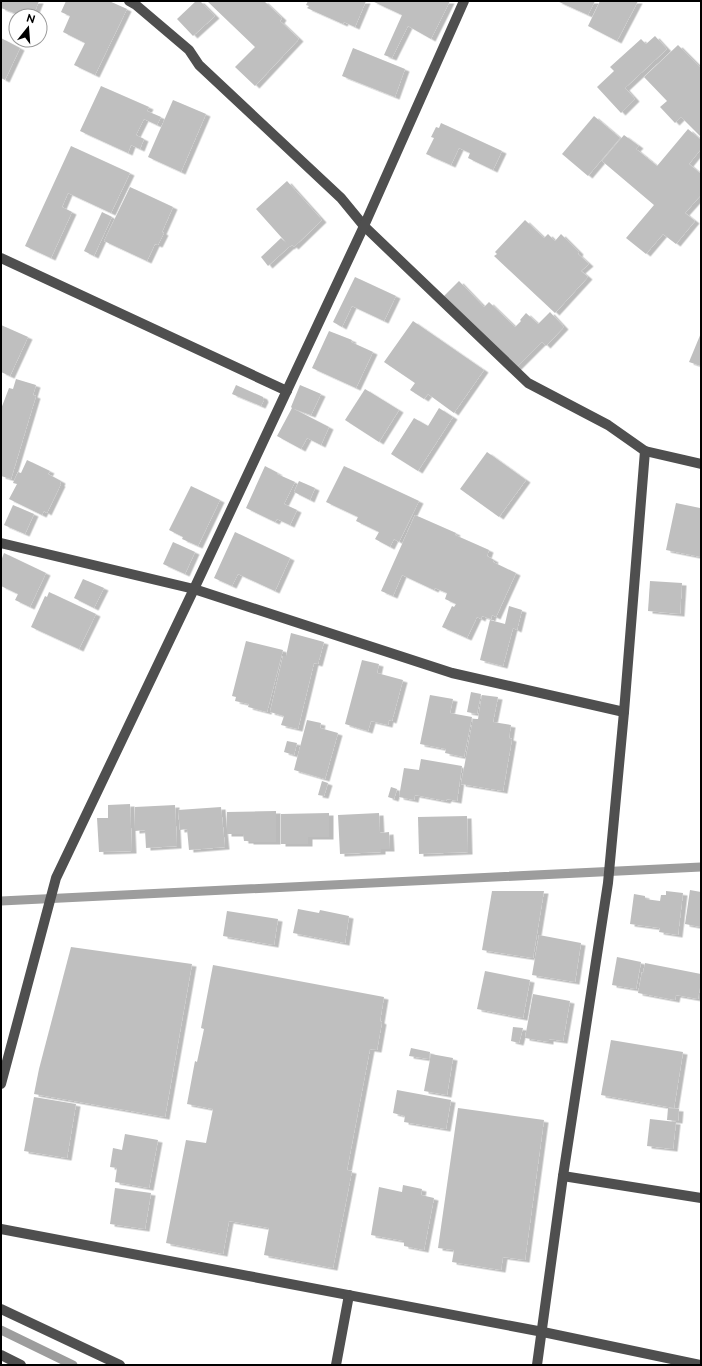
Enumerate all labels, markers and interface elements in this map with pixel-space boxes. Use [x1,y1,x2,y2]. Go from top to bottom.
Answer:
north arrow [8,8,48,48]
text: N [25,11,37,26]

